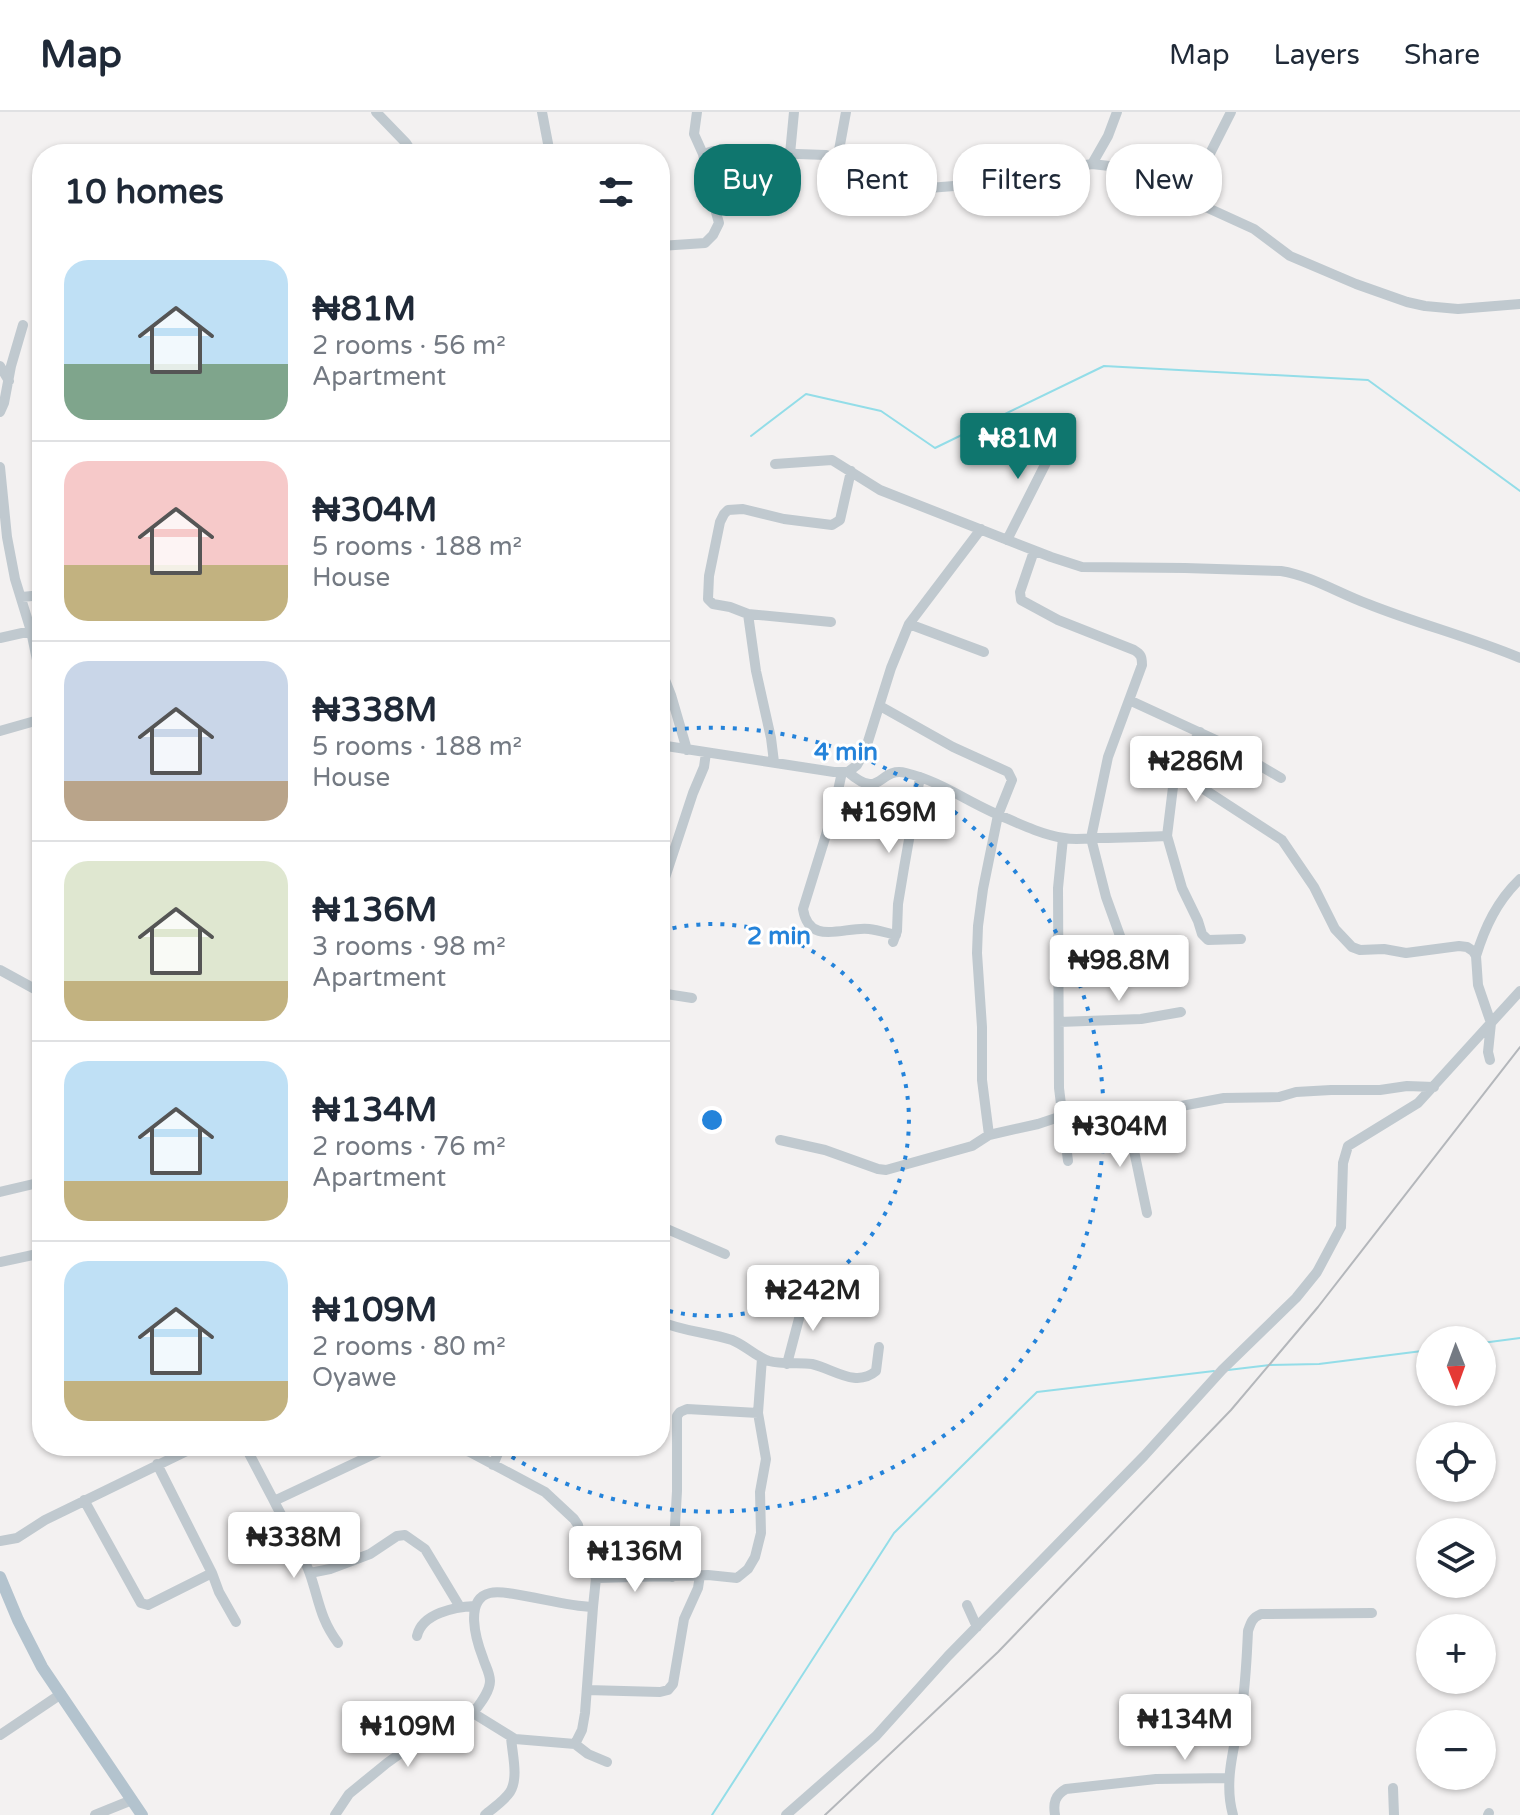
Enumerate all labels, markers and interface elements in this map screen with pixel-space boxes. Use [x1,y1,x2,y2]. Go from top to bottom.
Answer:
text: Map [40,32,122,78]
text: Map [1169,38,1230,72]
text: Layers [1274,38,1360,72]
text: Share [1404,38,1480,72]
chip: Buy [694,144,801,216]
chip: Rent [817,144,937,216]
chip: Filters [953,144,1090,216]
chip: New [1106,144,1222,216]
icon: filters [594,170,638,214]
text: 10 homes [64,172,224,213]
text: ₦81M [312,289,416,330]
icon: home [128,292,224,388]
text: 2 rooms · 56 m² [312,330,506,361]
text: Apartment [312,361,446,392]
pin: ₦81M [971,413,1065,481]
text: ₦81M [978,423,1058,454]
text: ₦304M [312,490,437,531]
icon: home [128,493,224,589]
text: 5 rooms · 188 m² [312,531,522,562]
text: House [312,562,390,593]
text: ₦338M [312,690,437,731]
icon: home [128,693,224,789]
text: 5 rooms · 188 m² [312,731,522,762]
pin: ₦286M [1140,736,1252,804]
text: 4 min [814,738,878,767]
text: ₦286M [1148,746,1244,777]
text: House [312,762,390,793]
pin: ₦169M [833,787,945,855]
text: ₦169M [841,797,937,828]
text: ₦136M [312,890,437,931]
icon: home [128,893,224,989]
text: 2 min [747,922,811,951]
text: 3 rooms · 98 m² [312,931,506,962]
pin: ₦98.8M [1054,935,1184,1003]
text: ₦98.8M [1068,945,1170,976]
text: Apartment [312,962,446,993]
text: ₦134M [312,1090,437,1131]
icon: home [128,1093,224,1189]
pin: ₦304M [1064,1101,1176,1169]
centre of rings [698,1106,726,1134]
text: ₦304M [1072,1111,1168,1142]
text: 2 rooms · 76 m² [312,1131,506,1162]
text: Apartment [312,1162,446,1193]
pin: ₦242M [757,1265,869,1333]
text: ₦242M [765,1275,861,1306]
text: ₦109M [312,1290,437,1331]
icon: home [128,1293,224,1389]
north arrow [1416,1326,1496,1406]
map controls [1416,1326,1496,1790]
text: 2 rooms · 80 m² [312,1331,506,1362]
text: Oyawe [312,1362,396,1393]
button: locate [1416,1422,1496,1502]
pin: ₦338M [238,1512,350,1580]
button: layers [1416,1518,1496,1598]
text: ₦338M [246,1522,342,1553]
pin: ₦136M [579,1526,691,1594]
text: ₦136M [587,1536,683,1567]
button: + [1416,1614,1496,1694]
pin: ₦134M [1129,1694,1241,1762]
pin: ₦109M [352,1701,464,1769]
text: ₦134M [1137,1704,1233,1735]
button: − [1416,1710,1496,1790]
text: ₦109M [360,1711,456,1742]

